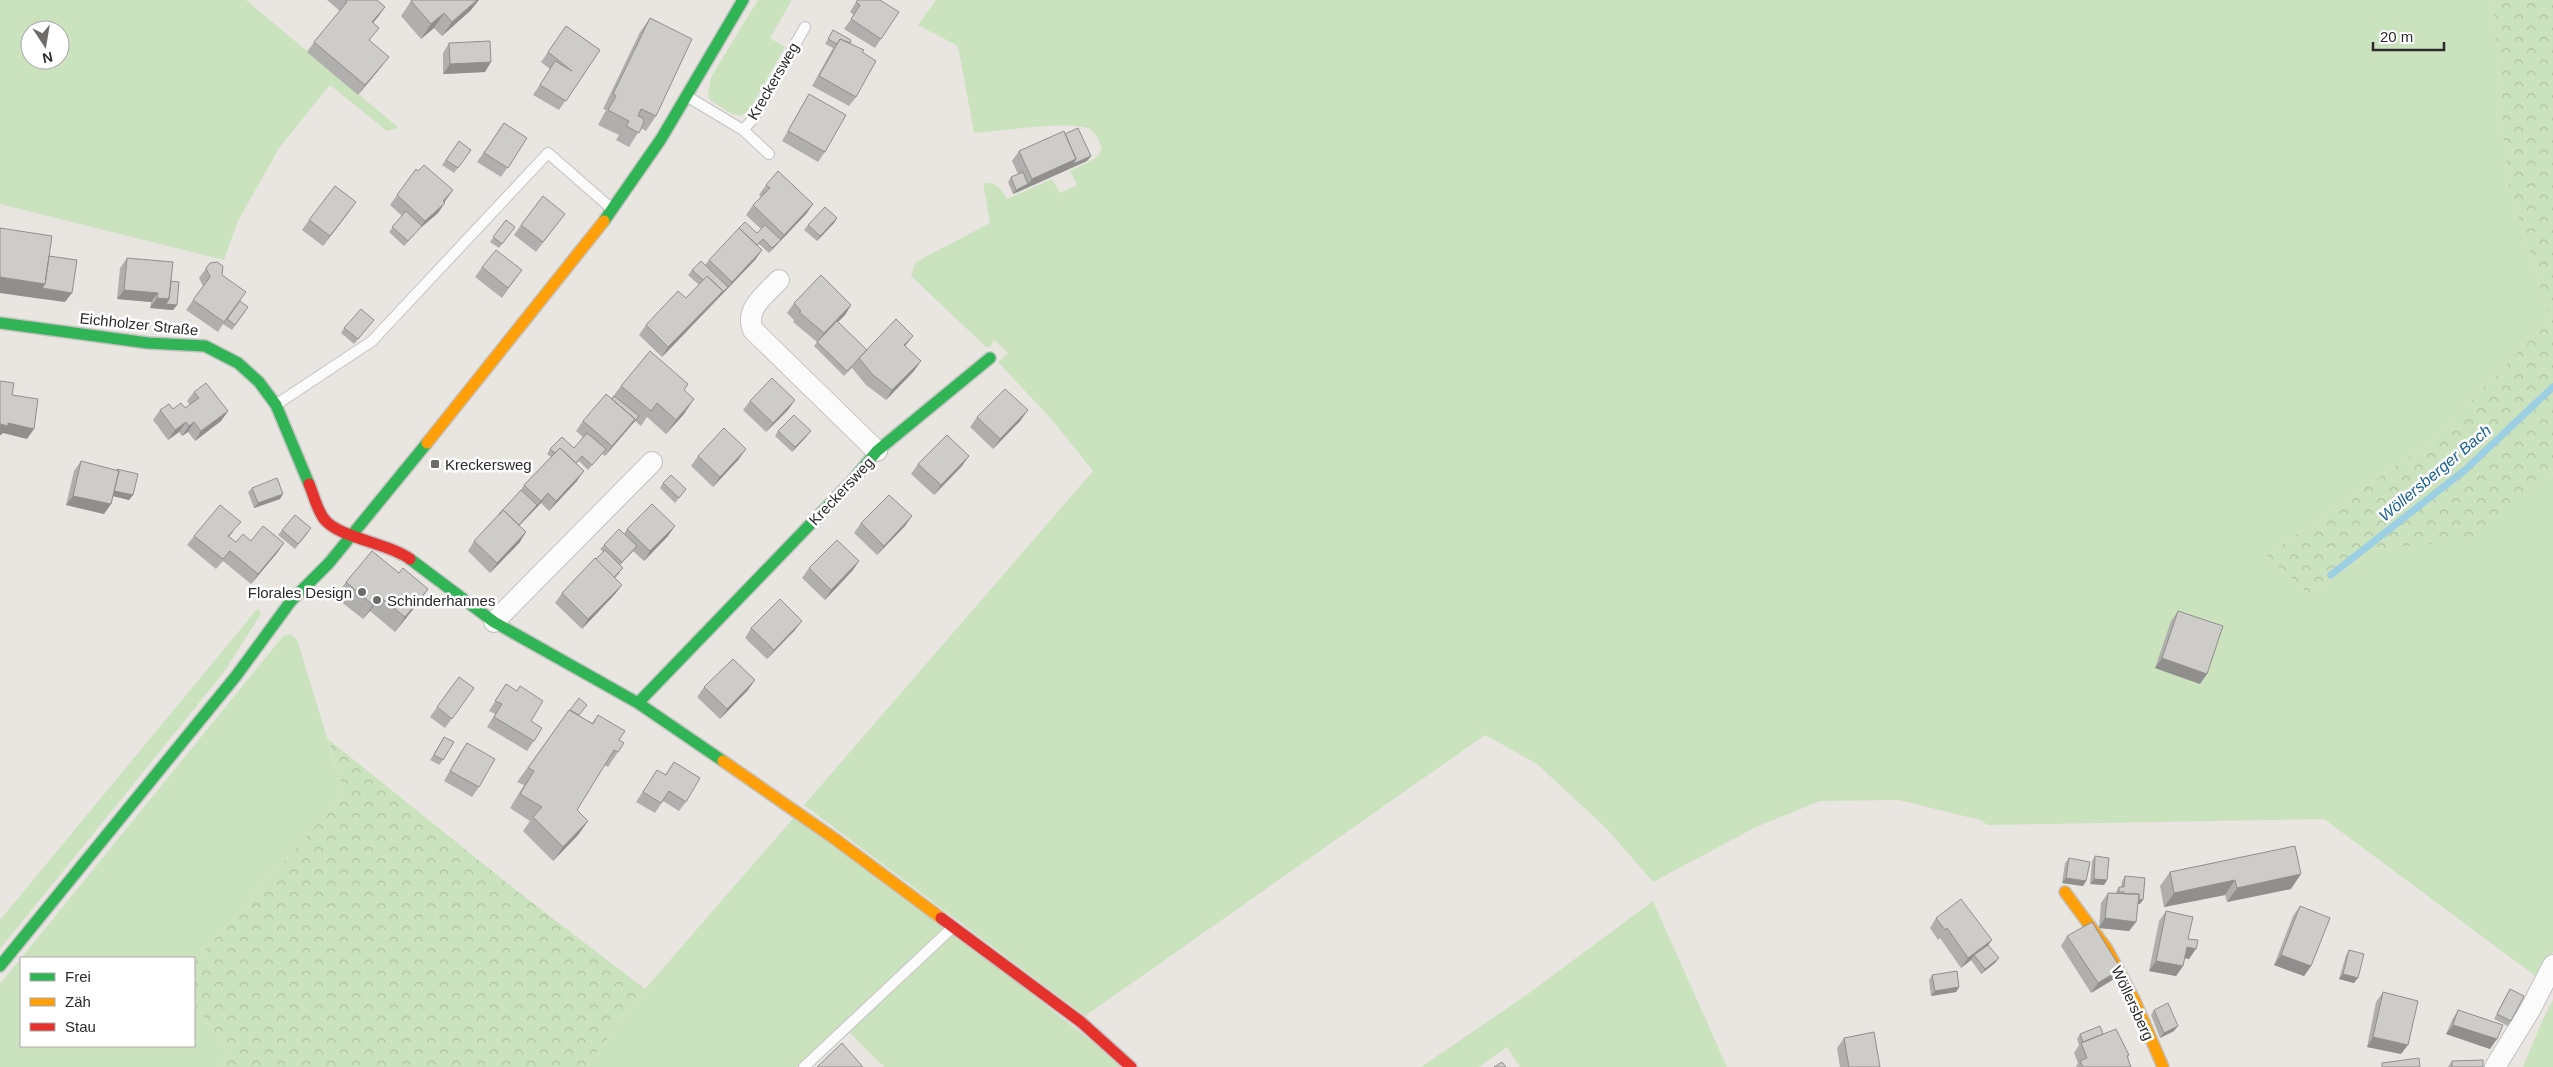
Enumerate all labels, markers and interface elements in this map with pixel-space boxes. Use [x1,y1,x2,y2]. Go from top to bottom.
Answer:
north arrow [20,20,70,70]
scale bar [2373,20,2444,52]
text: 20 m [2380,28,2413,45]
street label: Kreckersweg [744,39,802,123]
text: N [41,49,54,67]
street label: Eichholzer Straße [79,309,199,339]
water label: Wöllersberger Bach [2376,421,2494,525]
street label: Kreckersweg [805,453,877,529]
place label: Kreckersweg [445,456,532,473]
marker: Kreckersweg [429,458,441,470]
place label: Florales Design [248,584,352,601]
marker: Florales Design [356,586,368,598]
place label: Schinderhannes [387,592,495,609]
marker: Schinderhannes [371,594,383,606]
legend [20,957,195,1047]
street label: Wöllersberg [2108,963,2158,1043]
text: Frei [65,968,91,985]
text: Zäh [65,993,91,1010]
text: Stau [65,1018,96,1035]

